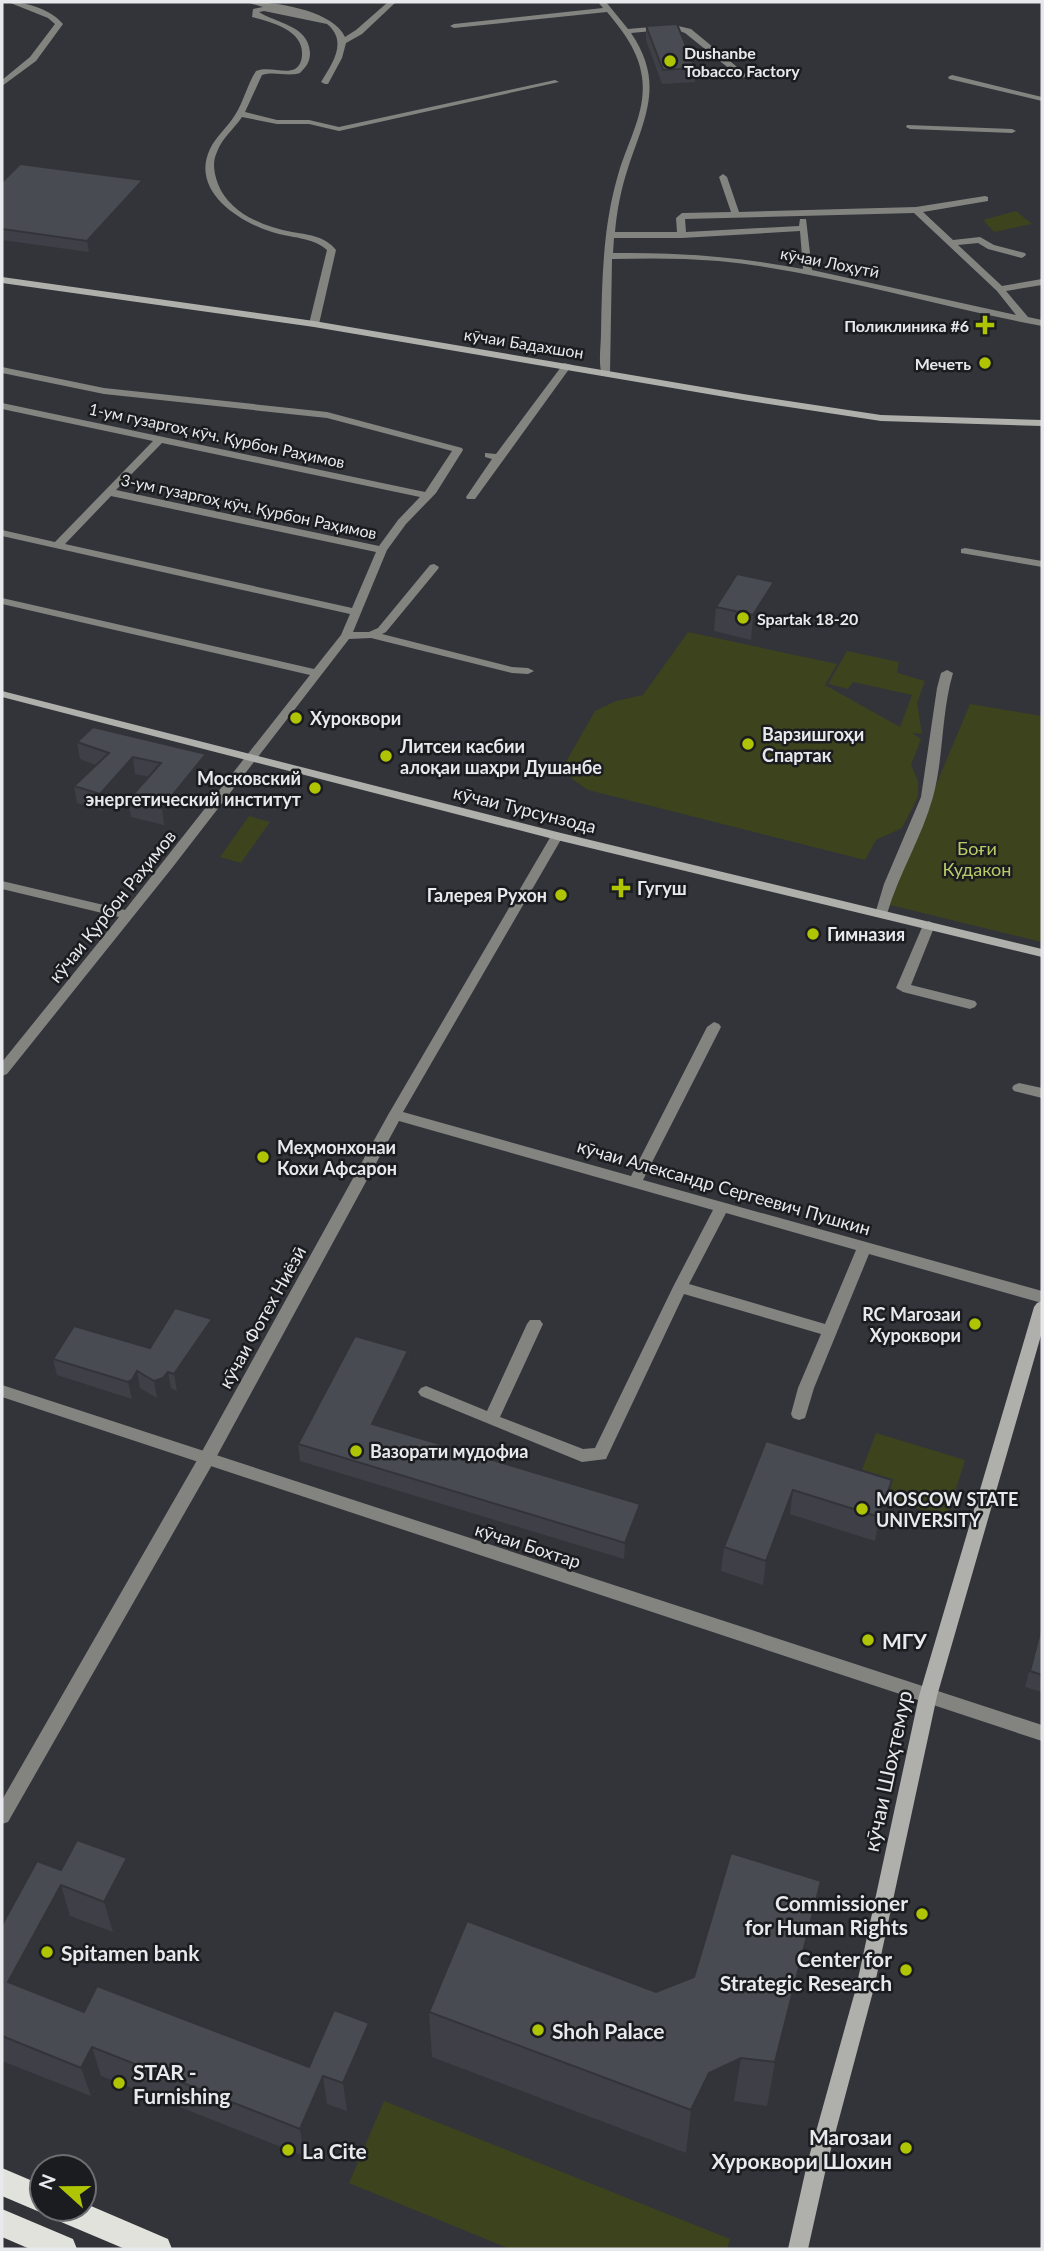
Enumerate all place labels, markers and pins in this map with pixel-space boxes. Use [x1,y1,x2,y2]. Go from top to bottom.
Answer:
place label: Dushanbe Tobacco Factory [684,43,800,80]
marker: Dushanbe Tobacco Factory [662,53,678,69]
marker: Поликлиника #6 [975,315,995,335]
place label: Поликлиника #6 [844,316,969,335]
place label: Мечеть [915,354,971,373]
marker: Мечеть [977,355,993,371]
place label: Spartak 18-20 [757,609,858,628]
marker: Spartak 18-20 [735,610,751,626]
place label: Хуроквори [310,707,401,729]
marker: Хуроквори [288,710,304,726]
place label: Варзишгоҳи Спартак [762,723,864,766]
place label: Литсеи касбии алоқаи шаҳри Душанбе [399,735,602,778]
marker: Варзишгоҳи Спартак [740,736,756,752]
marker: Литсеи касбии алоқаи шаҳри Душанбе [378,748,394,764]
place label: Московский энергетический институт [86,767,302,810]
marker: Московский энергетический институт [307,780,323,796]
place label: Гугуш [637,877,687,899]
marker: Гугуш [611,878,631,898]
place label: Галерея Рухон [427,884,547,906]
marker: Галерея Рухон [553,887,569,903]
place label: Гимназия [827,923,905,945]
marker: Гимназия [805,926,821,942]
place label: Меҳмонхонаи Кохи Афсарон [277,1136,397,1179]
marker: Меҳмонхонаи Кохи Афсарон [255,1149,271,1165]
place label: RC Магозаи Хуроквори [862,1303,961,1346]
marker: RC Магозаи Хуроквори [967,1316,983,1332]
place label: Вазорати мудофиа [370,1440,528,1462]
marker: Вазорати мудофиа [348,1443,364,1459]
place label: MOSCOW STATE UNIVERSITY [876,1488,1018,1531]
marker: MOSCOW STATE UNIVERSITY [854,1501,870,1517]
place label: МГУ [882,1628,927,1653]
marker: МГУ [860,1632,876,1648]
place label: Commissioner for Human Rights [745,1890,908,1939]
marker: Commissioner for Human Rights [914,1906,930,1922]
place label: Spitamen bank [61,1940,200,1965]
marker: Spitamen bank [39,1944,55,1960]
place label: Center for Strategic Research [720,1946,892,1995]
marker: Center for Strategic Research [898,1962,914,1978]
place label: Shoh Palace [552,2018,665,2043]
marker: Shoh Palace [530,2022,546,2038]
place label: STAR - Furnishing [133,2059,230,2108]
marker: STAR - Furnishing [111,2075,127,2091]
place label: Магозаи Хуроквори Шохин [711,2124,892,2173]
place label: La Cite [302,2138,367,2163]
marker: Магозаи Хуроквори Шохин [898,2140,914,2156]
marker: La Cite [280,2142,296,2158]

